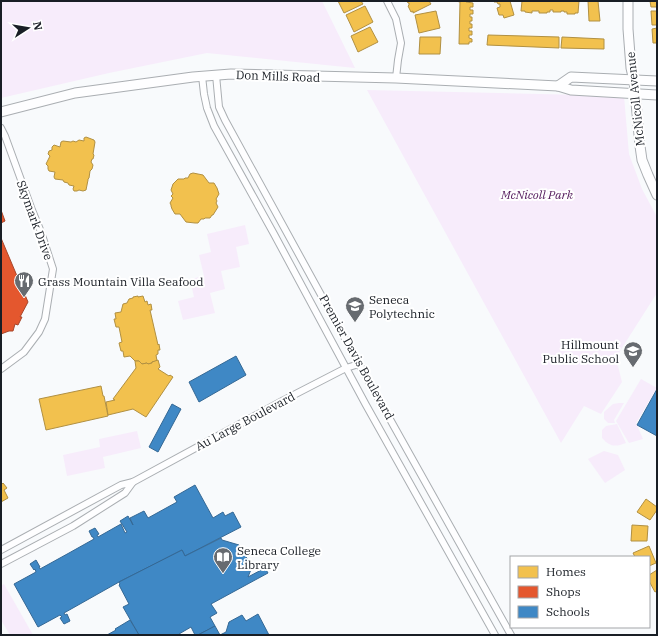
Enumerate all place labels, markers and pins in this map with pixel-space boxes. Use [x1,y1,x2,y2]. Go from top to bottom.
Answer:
restaurant icon: Grass Mountain Villa Seafood [13,270,35,298]
place label: Grass Mountain Villa Seafood [38,274,204,289]
place label: Seneca Polytechnic [369,292,435,321]
school or university icon: Seneca Polytechnic [344,295,366,323]
place label: Hillmount Public School [543,337,619,366]
school or university icon: Hillmount Public School [622,340,644,368]
place label: Seneca College Library [237,543,321,572]
library icon: Seneca College Library [212,546,234,574]

